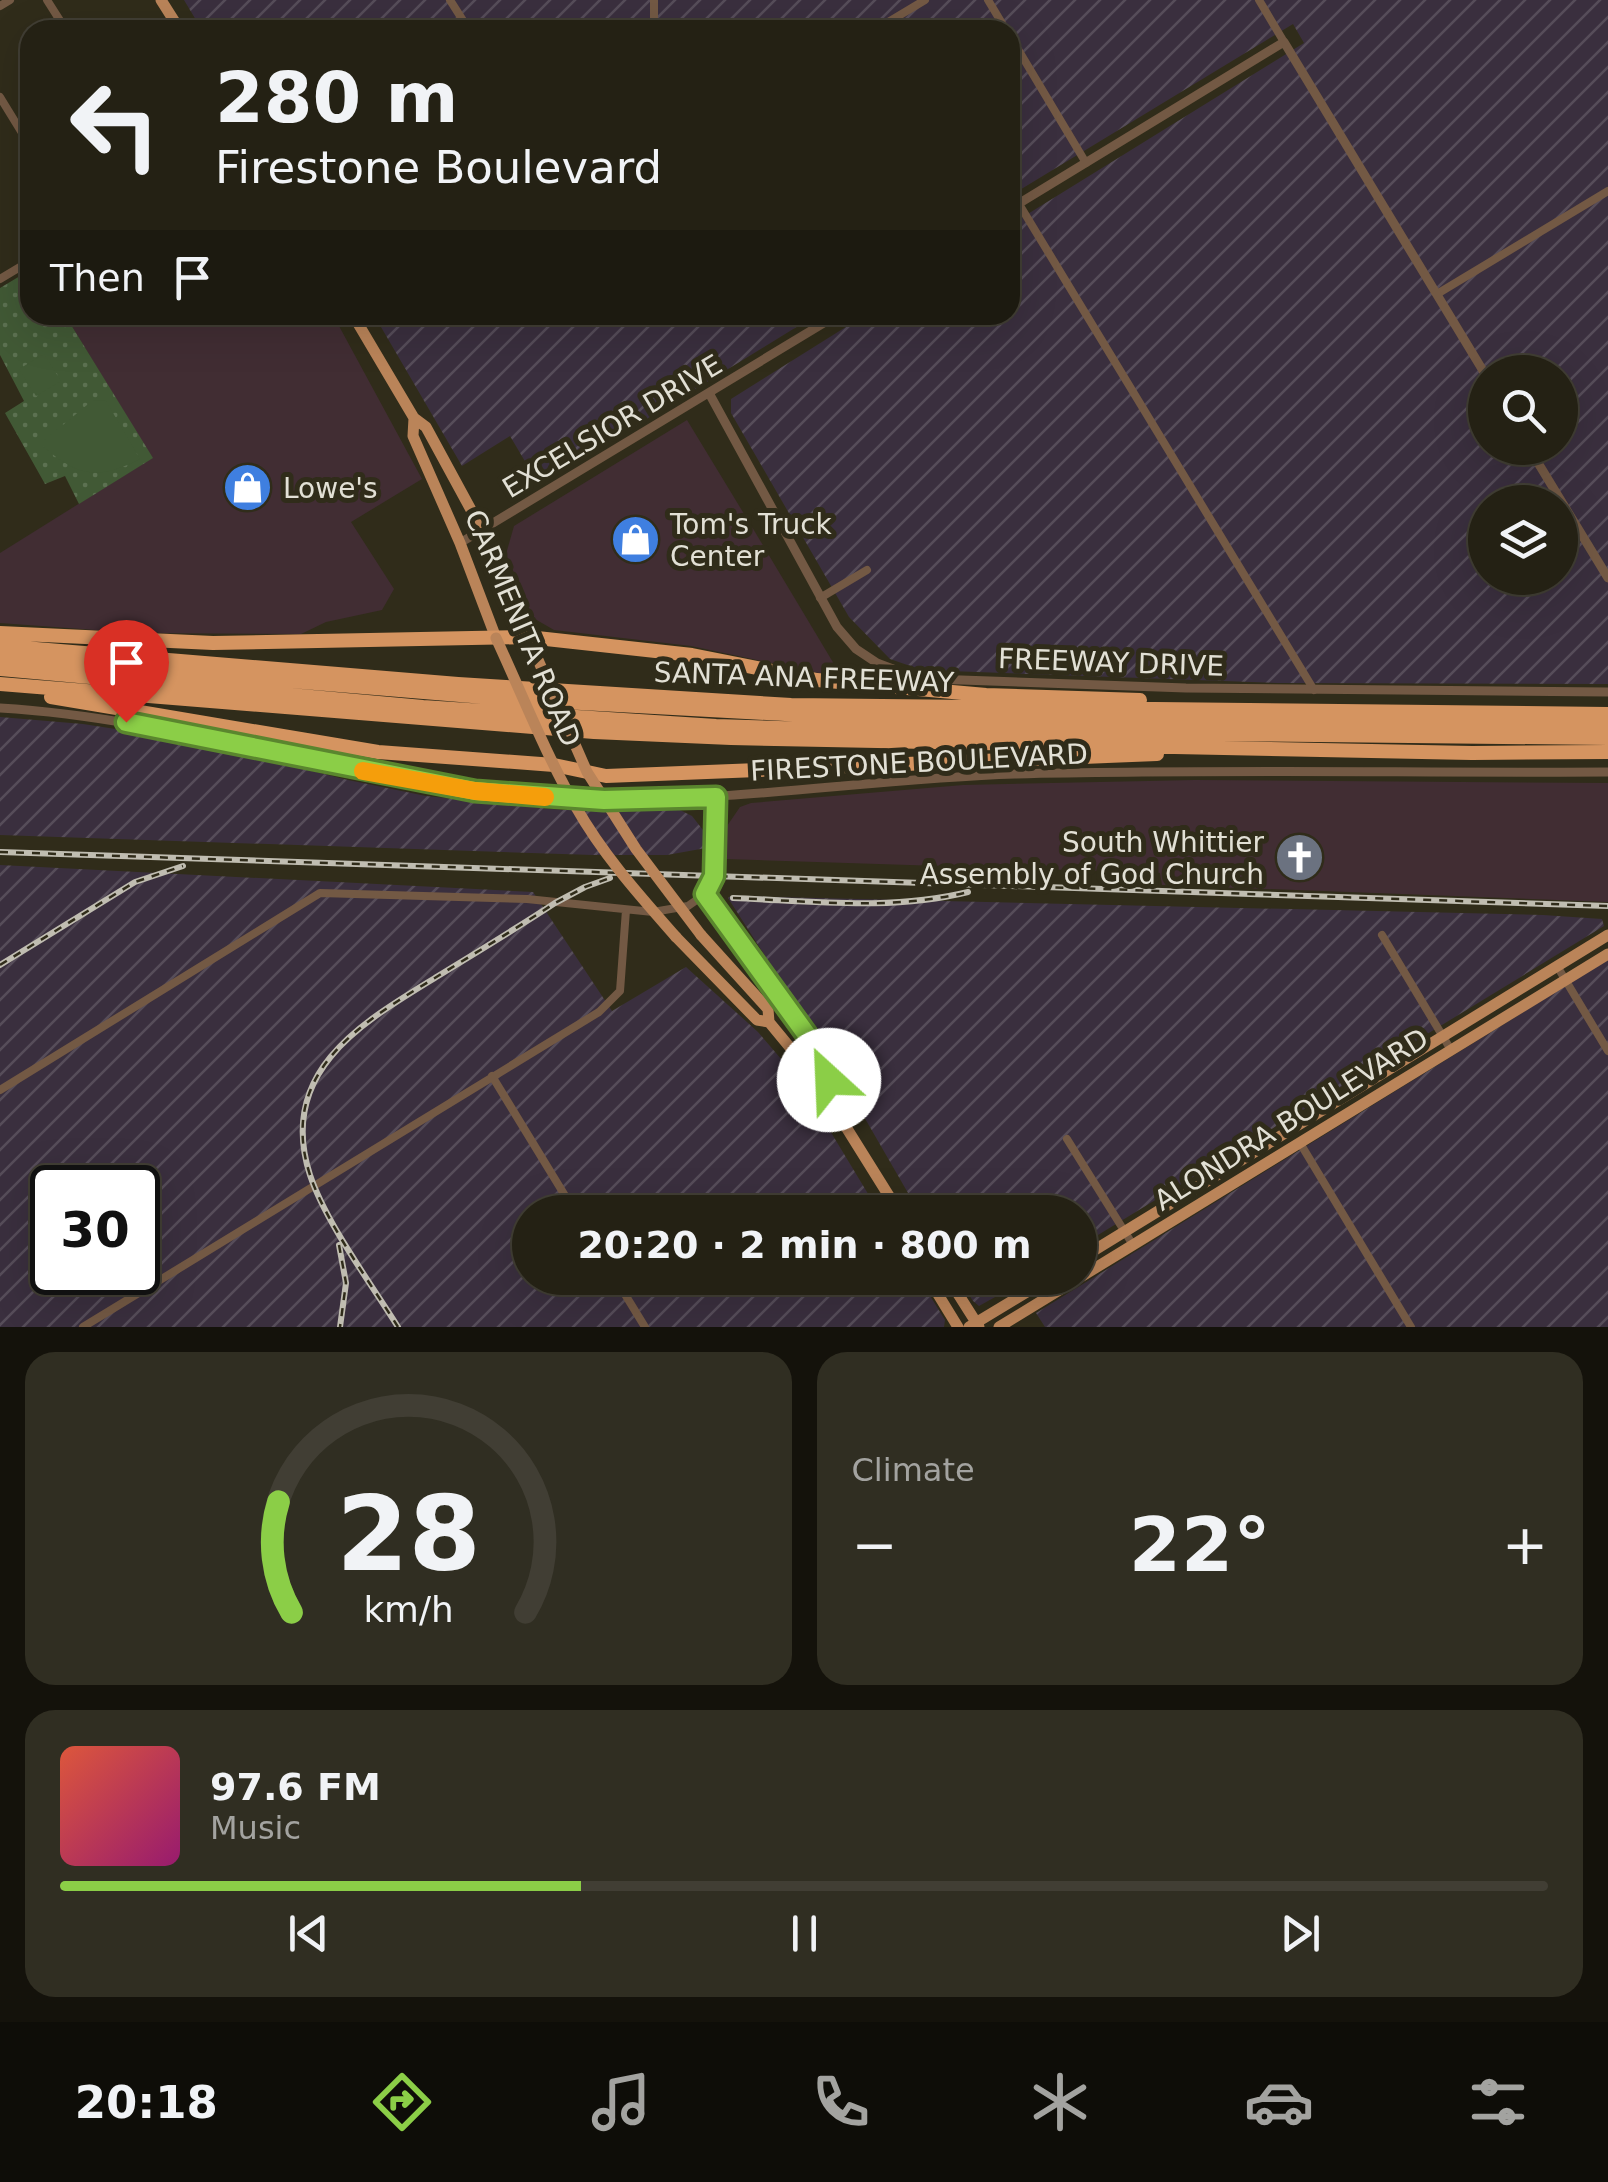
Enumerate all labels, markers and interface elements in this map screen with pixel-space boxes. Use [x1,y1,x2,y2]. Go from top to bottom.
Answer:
text: 280 m [215,57,458,139]
icon: left [50,60,180,190]
text: Firestone Boulevard [215,141,662,194]
icon: arrive [165,250,220,305]
text: Then [50,256,145,300]
street label: EXCELSIOR DRIVE [497,348,728,505]
map controls [1468,355,1578,595]
button: search [1468,355,1578,465]
shop icon: Lowe's [222,462,274,514]
place label: Lowe's [283,472,378,505]
button: layers [1468,485,1578,595]
street label: CARMENITA ROAD [458,505,587,752]
place label: Tom's Truck Center [669,508,833,573]
shop icon: Tom's Truck Center [609,514,661,566]
pin [84,620,169,723]
icon: arrive [99,635,154,690]
street label: FREEWAY DRIVE [997,642,1225,683]
street label: SANTA ANA FREEWAY [653,656,956,699]
street label: FIRESTONE BOULEVARD [749,737,1089,788]
place label: South Whittier Assembly of God Church [920,826,1264,891]
church icon: South Whittier Assembly of God Church [1273,832,1325,884]
street label: ALONDRA BOULEVARD [1148,1022,1434,1217]
position arrow [777,1028,881,1132]
speed limit sign: 30 [30,1165,160,1295]
text: 20:20 · 2 min · 800 m [577,1223,1032,1267]
text: Climate [852,1451,975,1489]
text: 28 [336,1473,481,1595]
text: 22° [1129,1501,1271,1589]
text: − [852,1513,898,1577]
text: + [1502,1513,1548,1577]
text: km/h [363,1589,453,1630]
text: 97.6 FM [210,1765,381,1809]
text: Music [210,1809,301,1847]
icon: previous [281,1906,336,1961]
icon: pause [777,1906,832,1961]
icon: next [1273,1906,1328,1961]
icon: directions [367,2067,437,2137]
icon: music [586,2067,656,2137]
icon: phone [806,2067,876,2137]
icon: climate [1025,2067,1095,2137]
icon: car [1244,2067,1314,2137]
icon: filters [1463,2067,1533,2137]
text: 20:18 [75,2076,218,2129]

